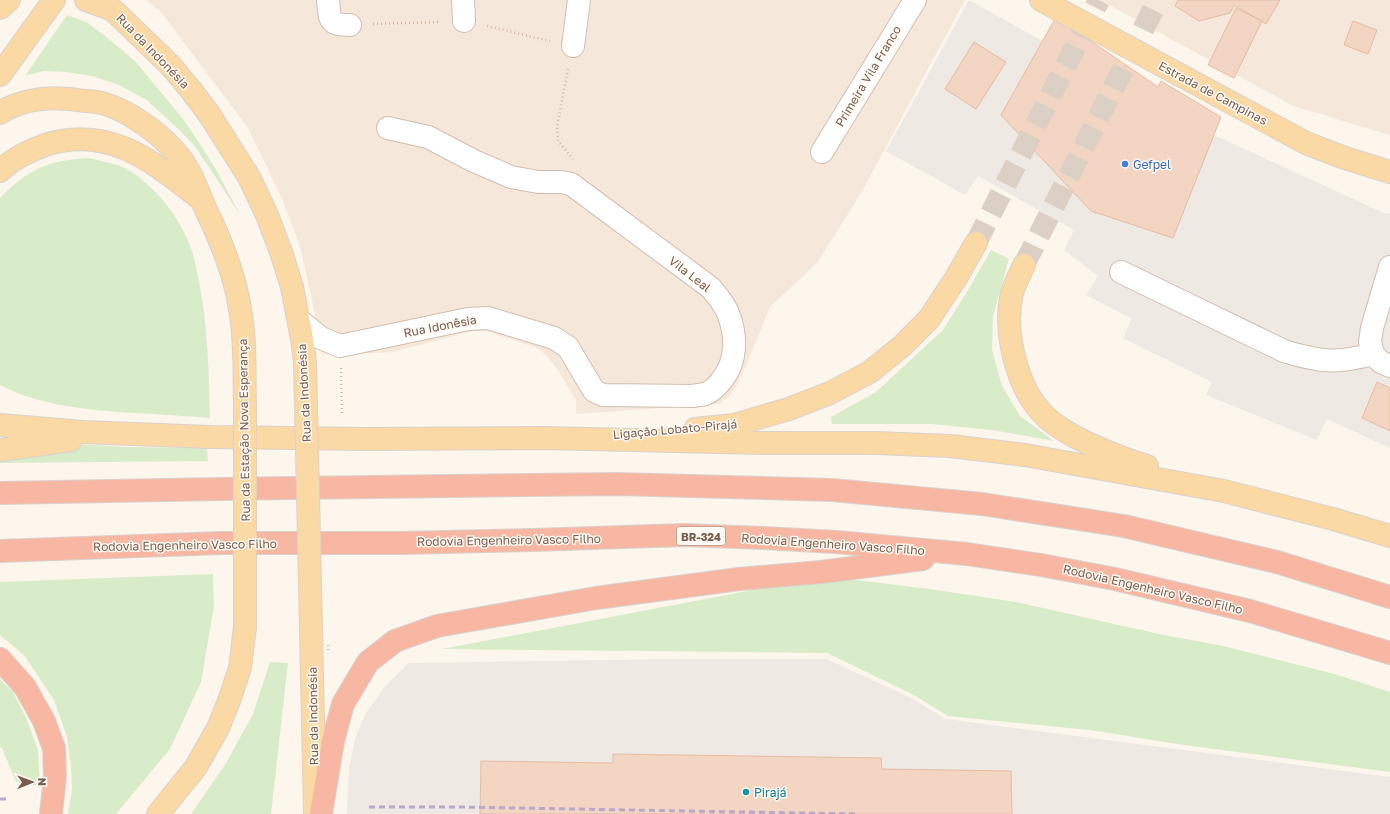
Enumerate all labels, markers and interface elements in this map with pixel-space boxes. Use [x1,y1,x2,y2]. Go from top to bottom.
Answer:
street label: Rua da Indonésia [113,10,193,92]
street label: Primeira Vila Franco [832,23,904,129]
street label: Estrada de Campinas [1156,58,1270,128]
place label: Gefpel [1133,157,1171,172]
marker: Gefpel [1120,159,1130,169]
street label: Vila Leal [666,253,714,295]
street label: Rua Idonêsia [402,312,478,340]
street label: Rua da Estação Nova Esperança [235,338,253,522]
street label: Rua da Indonésia [294,343,314,443]
street label: Ligação Lobato-Pirajá [612,416,738,442]
road number: BR-324 [677,527,725,545]
street label: Rodovia Engenheiro Vasco Filho [741,530,925,558]
street label: Rodovia Engenheiro Vasco Filho [417,531,601,549]
street label: Rodovia Engenheiro Vasco Filho [93,536,277,554]
street label: Rodovia Engenheiro Vasco Filho [1062,561,1244,617]
street label: Rua da Indonésia [305,667,321,765]
north arrow [12,762,52,802]
text: N [36,778,49,786]
place label: Pirajá [754,785,786,800]
marker: Pirajá [741,787,751,797]

